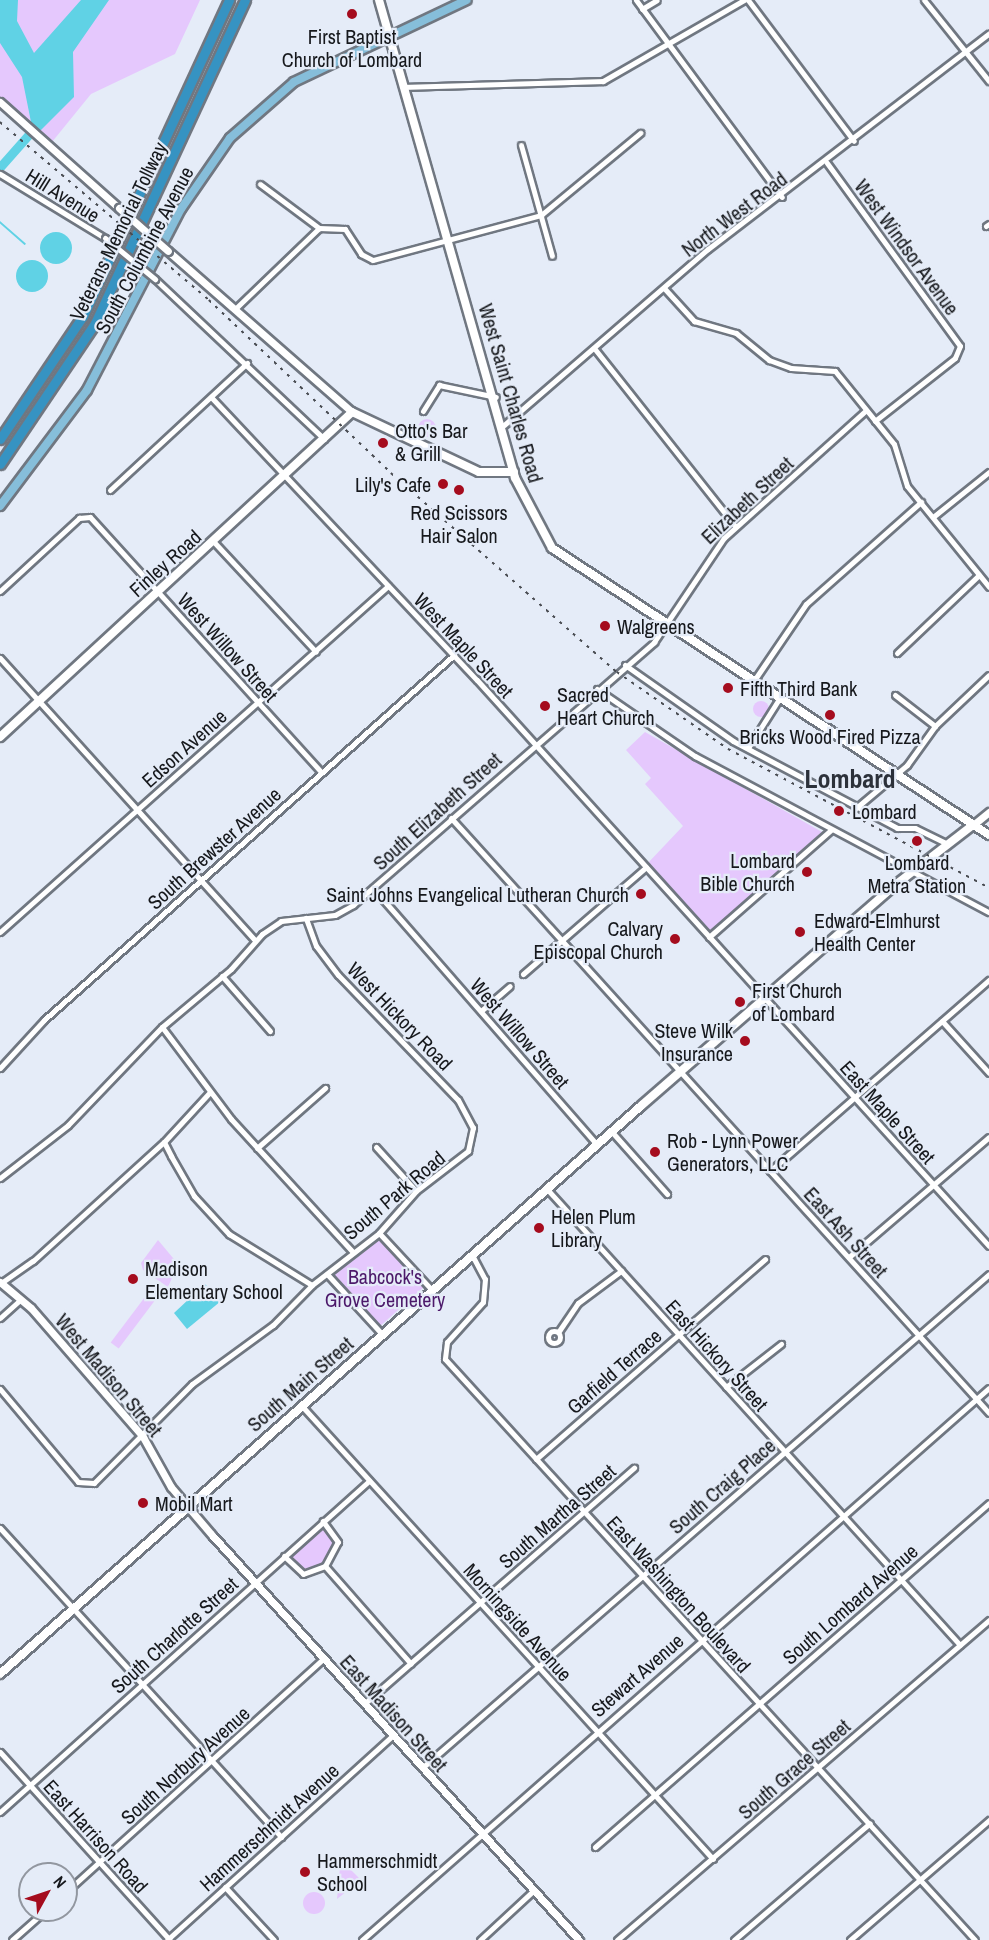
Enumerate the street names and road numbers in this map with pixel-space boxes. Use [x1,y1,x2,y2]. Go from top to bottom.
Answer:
street label: Veterans Memorial Tollway [64,138,172,324]
street label: South Columbine Avenue [90,162,198,338]
street label: Hill Avenue [21,163,105,227]
street label: North West Road [677,167,791,261]
street label: West Windsor Avenue [850,174,964,320]
street label: West Saint Charles Road [474,301,548,485]
street label: Elizabeth Street [696,451,798,549]
street label: Finley Road [124,525,206,601]
street label: West Willow Street [173,588,283,706]
street label: West Maple Street [409,588,519,702]
street label: Edson Avenue [136,703,232,793]
street label: South Elizabeth Street [368,747,506,875]
street label: South Brewster Avenue [142,782,286,914]
street label: West Hickory Road [342,957,458,1075]
street label: West Willow Street [466,973,574,1093]
street label: East Maple Street [835,1056,941,1168]
street label: South Park Road [338,1146,450,1244]
street label: East Ash Street [799,1182,893,1282]
street label: East Hickory Street [661,1294,773,1416]
street label: West Madison Street [51,1309,167,1441]
street label: Garfield Terrace [562,1323,666,1419]
street label: South Main Street [242,1332,358,1436]
street label: South Craig Place [664,1433,780,1539]
street label: South Martha Street [494,1459,620,1573]
street label: East Washington Boulevard [602,1511,756,1677]
street label: South Lombard Avenue [777,1539,923,1669]
street label: Morningside Avenue [459,1558,577,1686]
street label: South Charlotte Street [106,1572,242,1698]
street label: Stewart Avenue [586,1628,688,1722]
street label: East Madison Street [335,1650,453,1776]
street label: South Norbury Avenue [115,1701,255,1829]
street label: South Grace Street [733,1714,855,1824]
street label: Hammerschmidt Avenue [194,1758,344,1896]
street label: East Harrison Road [39,1774,153,1898]

